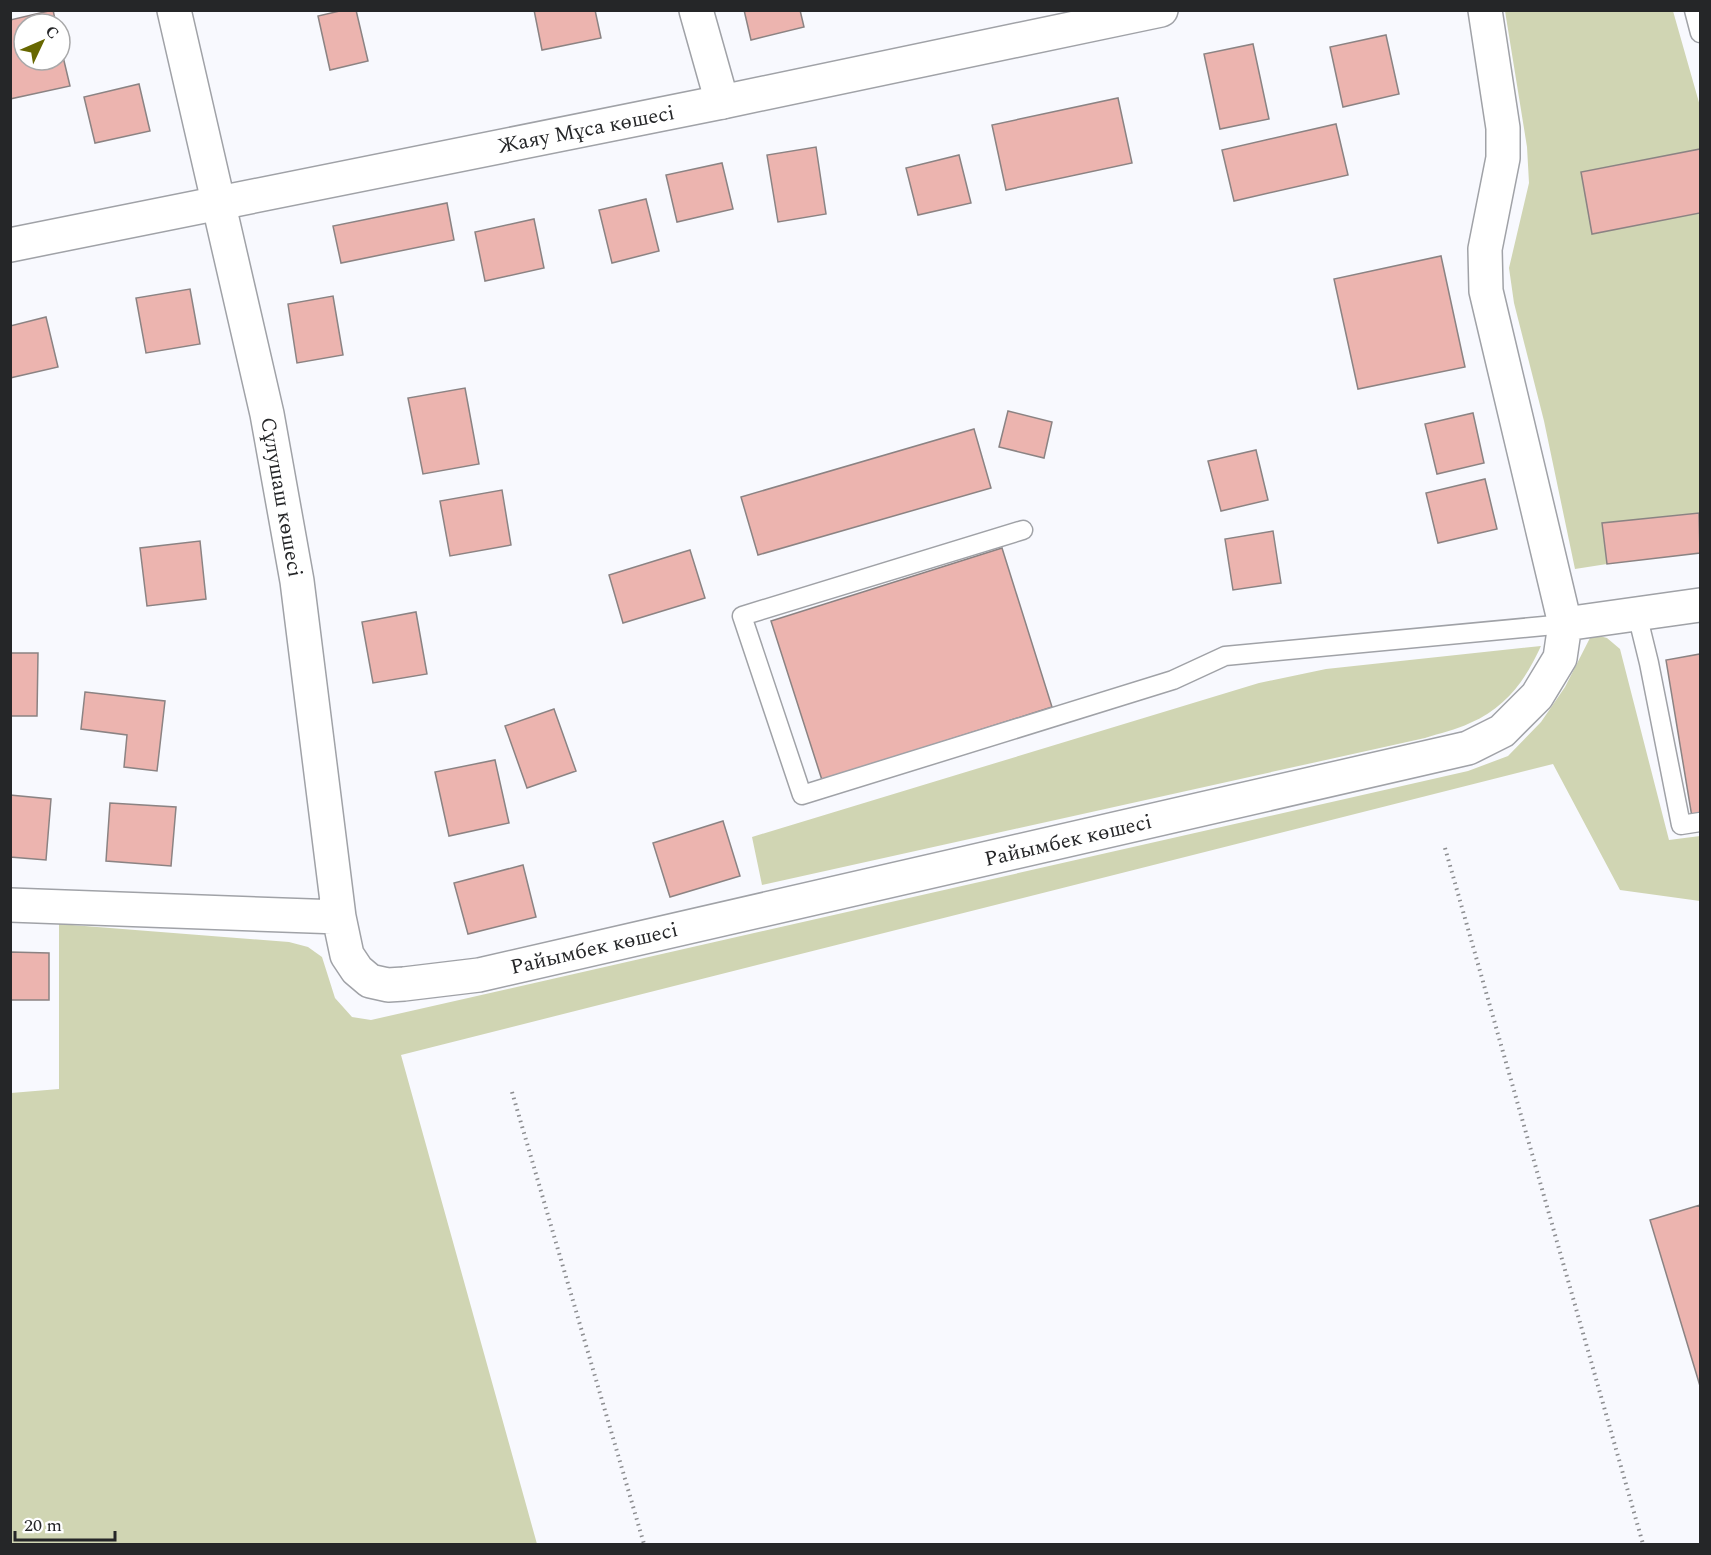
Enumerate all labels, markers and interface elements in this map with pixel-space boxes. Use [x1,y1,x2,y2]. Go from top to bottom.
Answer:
north arrow [12,12,72,72]
text: С [39,20,65,45]
street label: Жаяу Мұса көшесі [495,97,677,163]
street label: Сұлушаш көшесі [251,415,311,580]
street label: Райымбек көшесі [981,806,1155,876]
street label: Райымбек көшесі [507,914,681,984]
scale bar [15,1504,116,1542]
text: 20 m [24,1512,62,1539]

